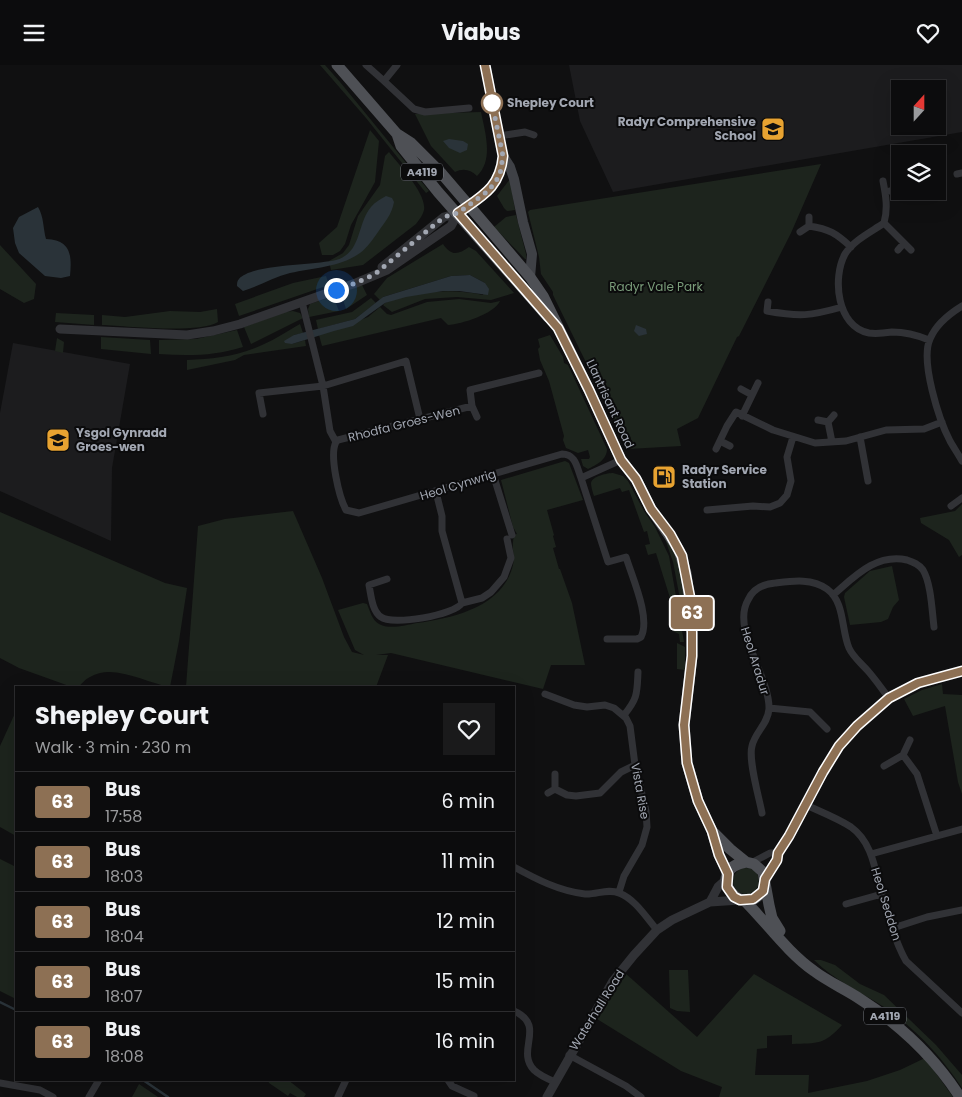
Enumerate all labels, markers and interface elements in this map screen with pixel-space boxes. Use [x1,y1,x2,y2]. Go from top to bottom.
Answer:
text: Viabus [441,17,521,48]
icon: menu [20,19,48,47]
icon: heart [914,19,942,47]
north arrow [891,80,946,135]
map controls [891,80,946,200]
marker: Shepley Court [481,92,503,114]
place label: Shepley Court [507,94,594,111]
place label: Radyr Comprehensive School [618,113,757,144]
school or university icon: Radyr Comprehensive School [760,116,786,142]
button: layers [891,145,946,200]
road number: A4119 [401,163,443,180]
your location [324,278,349,303]
park label: Radyr Vale Park [609,278,704,295]
street label: Llantrisant Road [582,356,639,451]
street label: Rhodfa Groes-Wen [346,401,462,446]
place label: Ysgol Gynradd Groes-wen [76,424,167,455]
school or university icon: Ysgol Gynradd Groes-wen [45,427,71,453]
place label: Radyr Service Station [682,461,768,492]
fuel station icon: Radyr Service Station [651,464,677,490]
street label: Heol Cynwrig [418,465,498,504]
line badge: 63 [670,597,714,629]
text: 63 [681,600,703,625]
street label: Heol Aradur [737,625,774,698]
text: Shepley Court [35,699,209,732]
button: heart [443,703,495,755]
text: Walk · 3 min · 230 m [35,736,191,759]
street label: Vista Rise [627,761,654,820]
text: Bus [105,776,141,803]
text: 6 min [441,788,495,815]
text: 63 [51,789,74,814]
text: 17:58 [105,805,142,828]
text: Bus [105,836,141,863]
text: 11 min [441,848,495,875]
text: 63 [51,849,74,874]
text: 18:03 [105,865,143,888]
street label: Heol Seddon [867,865,906,943]
text: Bus [105,896,141,923]
text: 12 min [437,908,495,935]
text: 63 [51,909,74,934]
text: 18:04 [105,925,144,948]
text: Bus [105,956,141,983]
street label: Waterhall Road [565,966,628,1053]
text: 15 min [436,968,495,995]
text: 63 [51,969,74,994]
text: 18:07 [105,985,142,1008]
road number: A4119 [864,1007,906,1024]
text: Bus [105,1016,141,1043]
text: 16 min [435,1028,495,1055]
text: 63 [51,1029,74,1054]
text: 18:08 [105,1045,144,1068]

